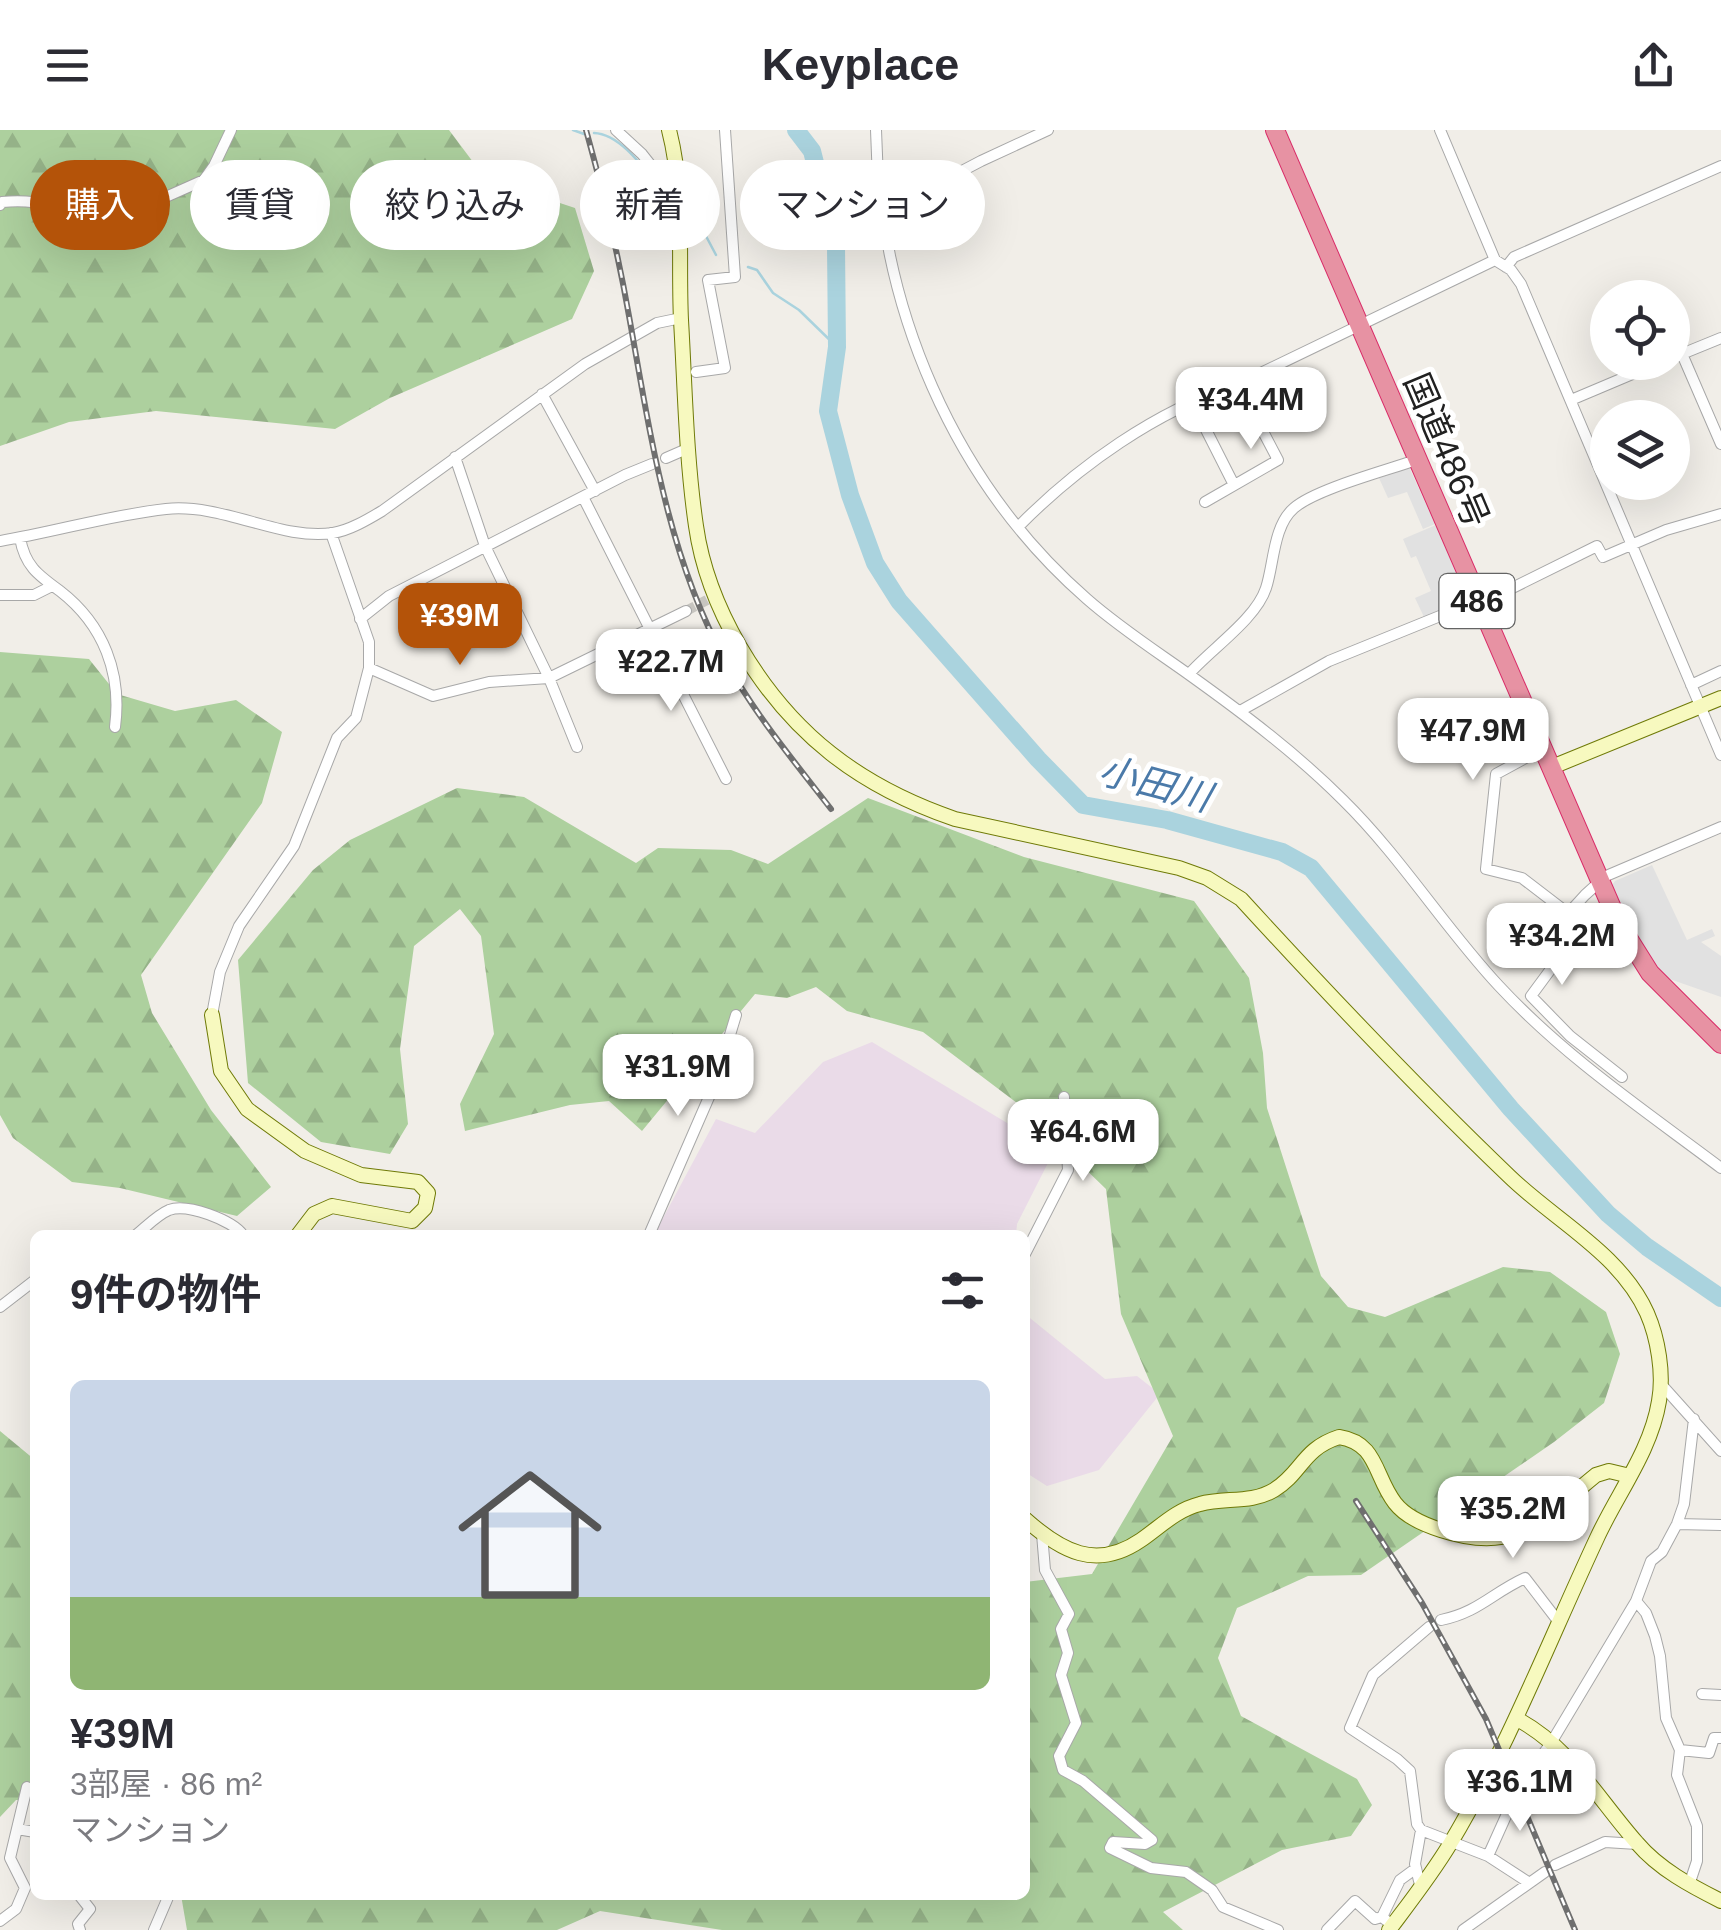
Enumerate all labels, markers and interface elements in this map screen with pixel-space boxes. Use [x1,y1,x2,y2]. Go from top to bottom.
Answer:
icon: menu [40,38,95,93]
icon: share [1626,38,1681,93]
text: Keyplace [762,39,959,90]
chip: 購入 [30,160,170,250]
chip: 賃貸 [190,160,330,250]
chip: 絞り込み [350,160,560,250]
chip: 新着 [580,160,720,250]
chip: マンション [740,160,985,250]
map controls [1590,280,1690,500]
button: locate [1590,280,1690,380]
pin: ¥34.4M [1170,367,1332,452]
street label: 国道486号 [1397,367,1497,533]
text: ¥34.4M [1198,381,1304,417]
button: layers [1590,400,1690,500]
road number: 486 [1440,574,1514,628]
pin: ¥39M [401,583,519,668]
text: ¥39M [420,597,500,633]
pin: ¥22.7M [590,629,752,714]
text: ¥22.7M [618,643,724,679]
pin: ¥47.9M [1392,698,1554,783]
text: ¥47.9M [1420,712,1526,748]
water label: 小田川 [1094,749,1219,820]
pin: ¥34.2M [1481,903,1643,988]
text: ¥34.2M [1509,917,1615,953]
pin: ¥31.9M [597,1034,759,1119]
text: ¥31.9M [625,1048,731,1084]
pin: ¥64.6M [1002,1099,1164,1184]
text: ¥64.6M [1030,1113,1136,1149]
icon: filters [935,1263,990,1318]
text: 9件の物件 [70,1271,261,1318]
icon: home [440,1445,620,1625]
pin: ¥35.2M [1432,1476,1594,1561]
text: ¥35.2M [1460,1490,1566,1526]
text: ¥39M [70,1710,175,1757]
pin: ¥36.1M [1439,1749,1601,1834]
text: ¥36.1M [1467,1763,1573,1799]
text: 3部屋 · 86 m² [70,1766,262,1802]
text: マンション [70,1812,230,1848]

